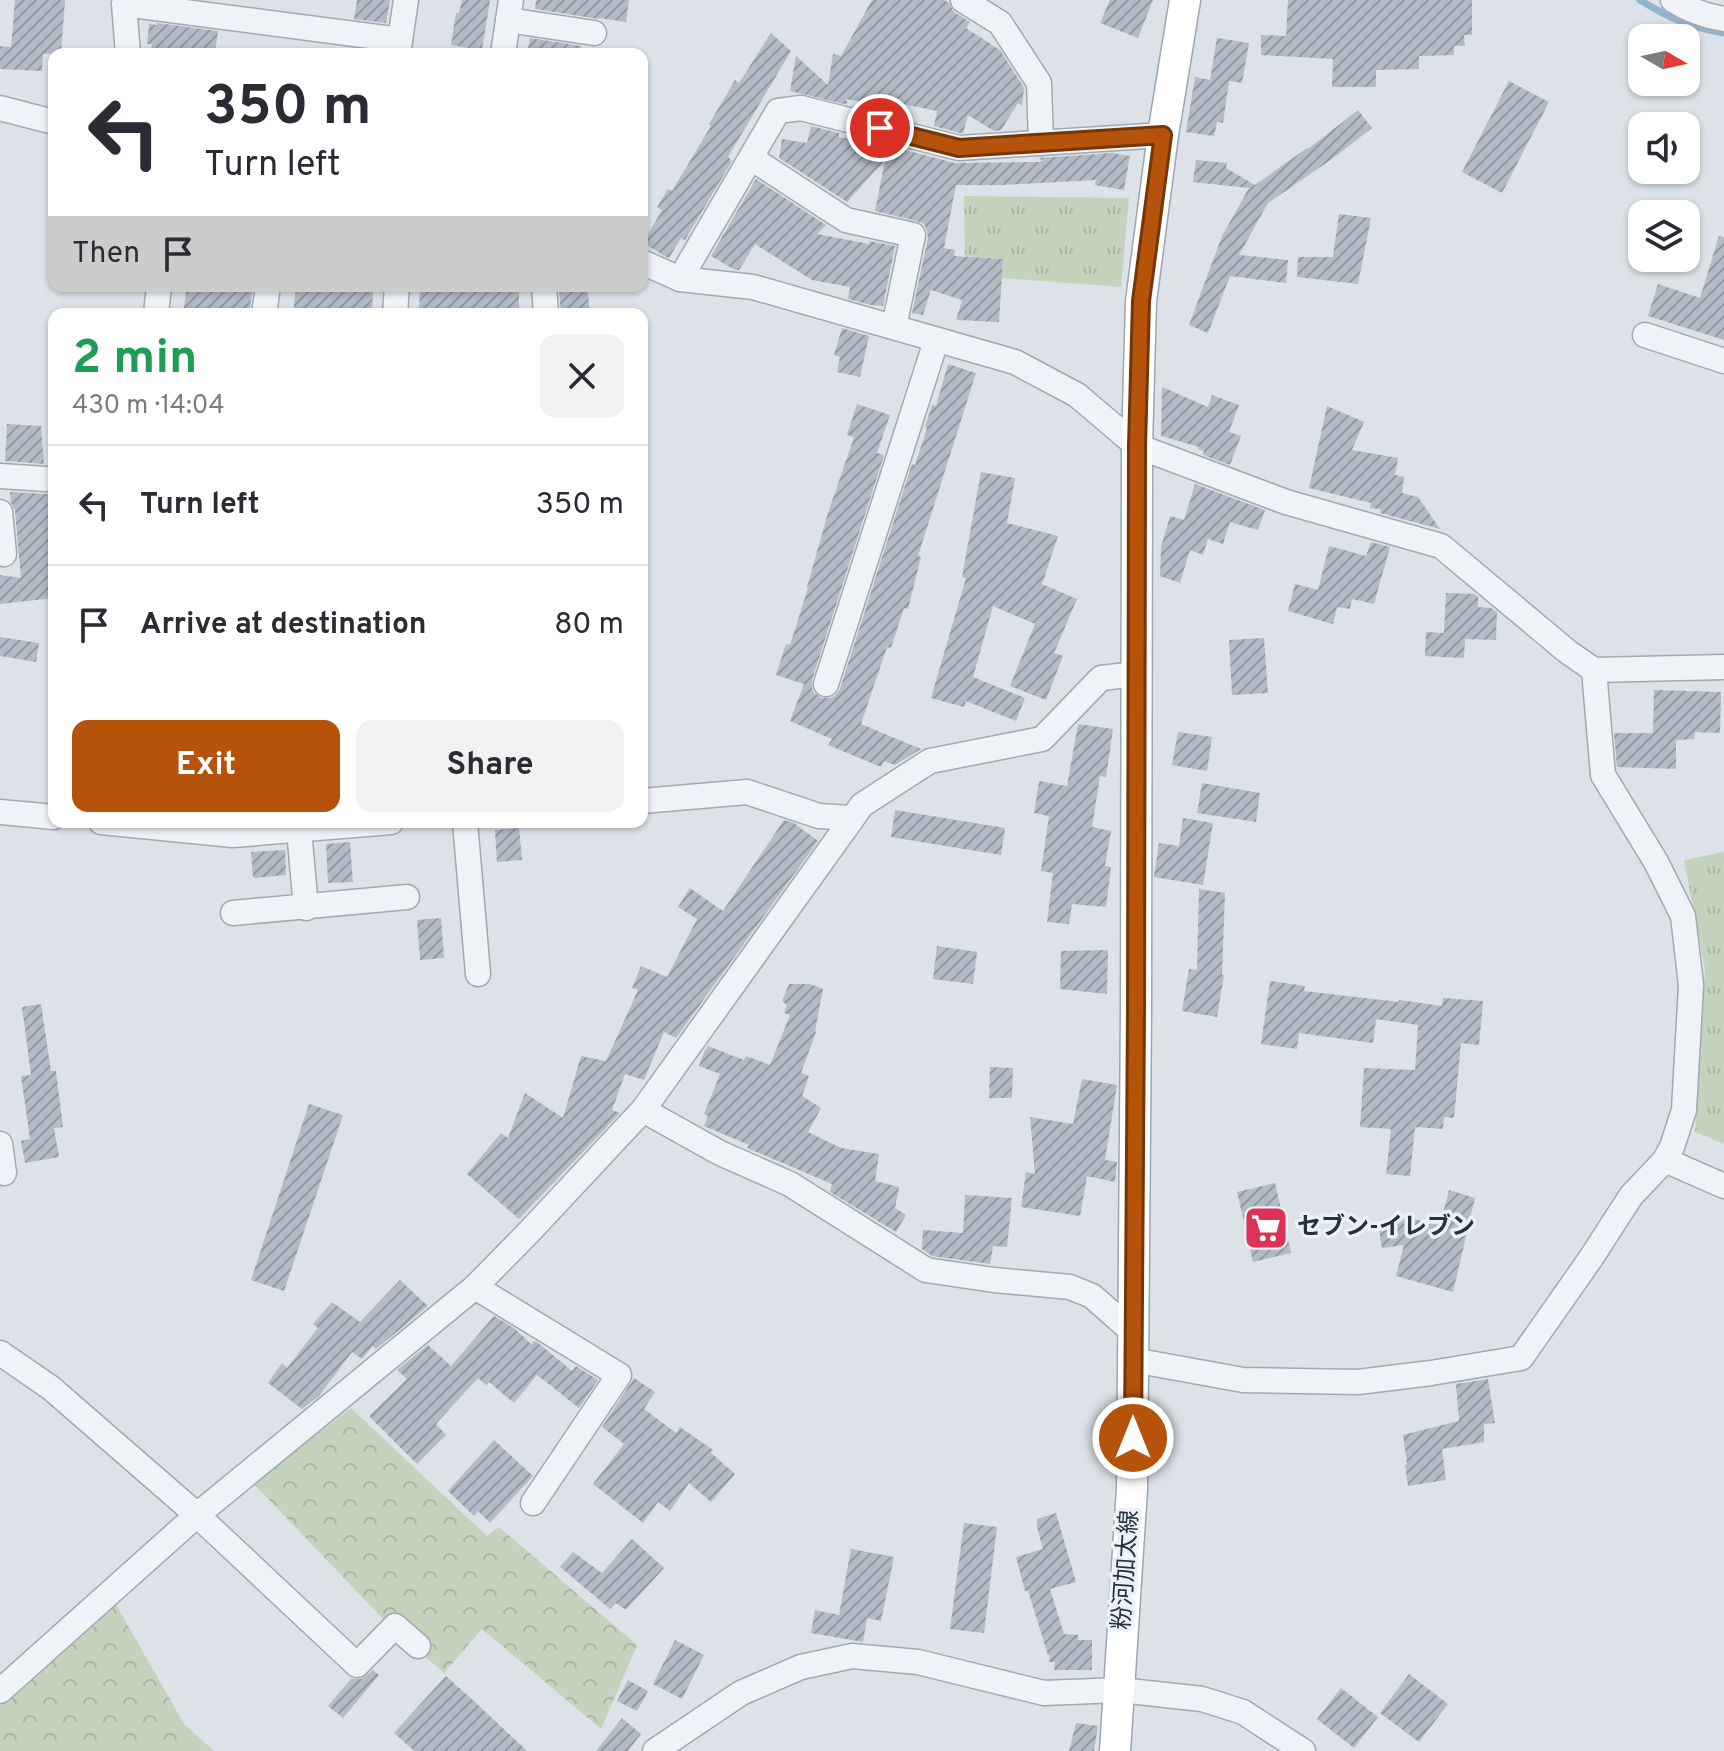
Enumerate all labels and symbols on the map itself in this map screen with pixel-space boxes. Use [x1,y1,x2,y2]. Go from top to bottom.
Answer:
north arrow [1628,24,1700,96]
pin [846,94,914,162]
supermarket icon: セブン-イレブン [1242,1204,1290,1252]
place label: セブン-イレブン [1297,1213,1475,1243]
position arrow [1091,1396,1175,1480]
street label: 粉河加太線 [1108,1509,1146,1631]

